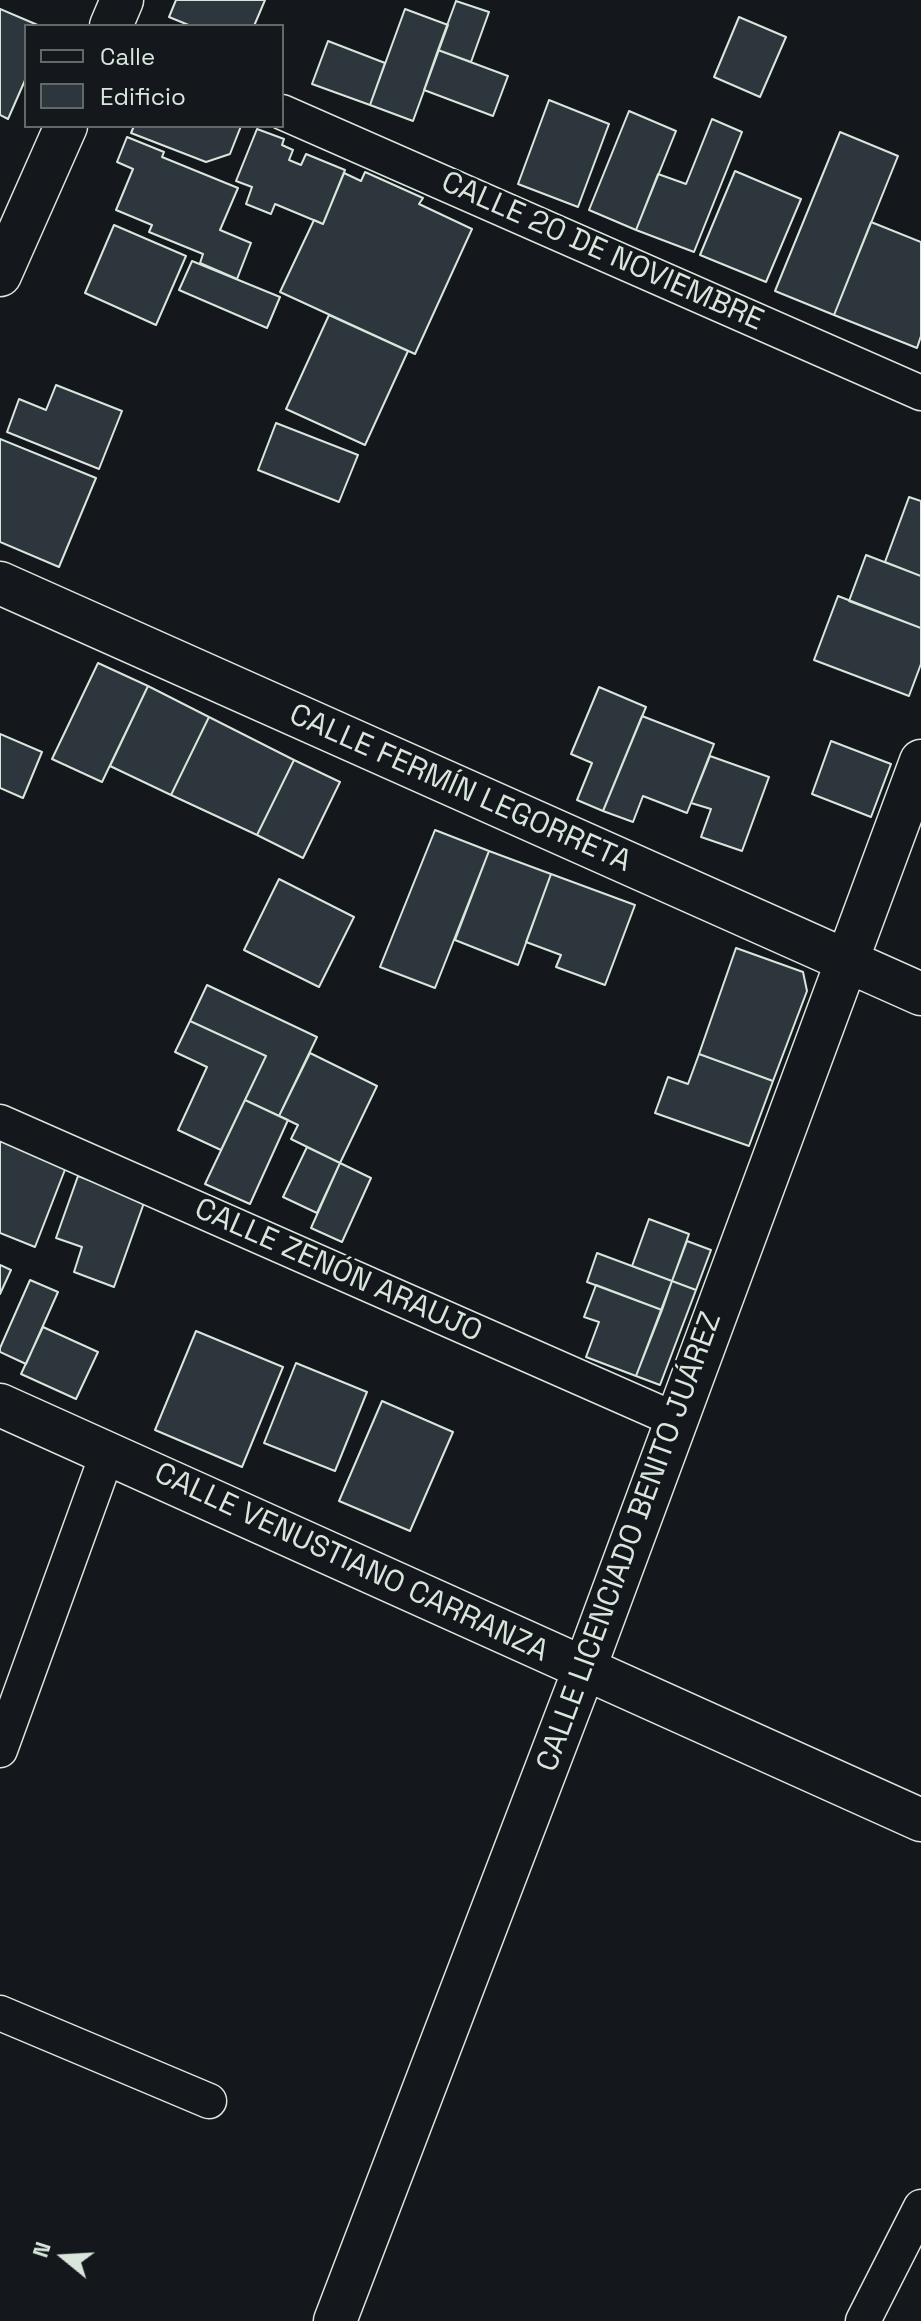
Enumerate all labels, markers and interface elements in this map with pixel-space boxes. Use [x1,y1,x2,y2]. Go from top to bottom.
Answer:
legend [24,24,284,128]
text: Calle [100,41,155,72]
text: Edificio [100,81,186,112]
street label: CALLE 20 DE NOVIEMBRE [435,165,769,339]
street label: CALLE FERMÍN LEGORRETA [283,697,637,881]
street label: CALLE ZENÓN ARAUJO [189,1191,487,1351]
street label: CALLE LICENCIADO BENITO JUÁREZ [530,1307,730,1777]
street label: CALLE VENUSTIANO CARRANZA [148,1456,554,1670]
north arrow [24,2217,104,2297]
text: N [26,2238,57,2261]

